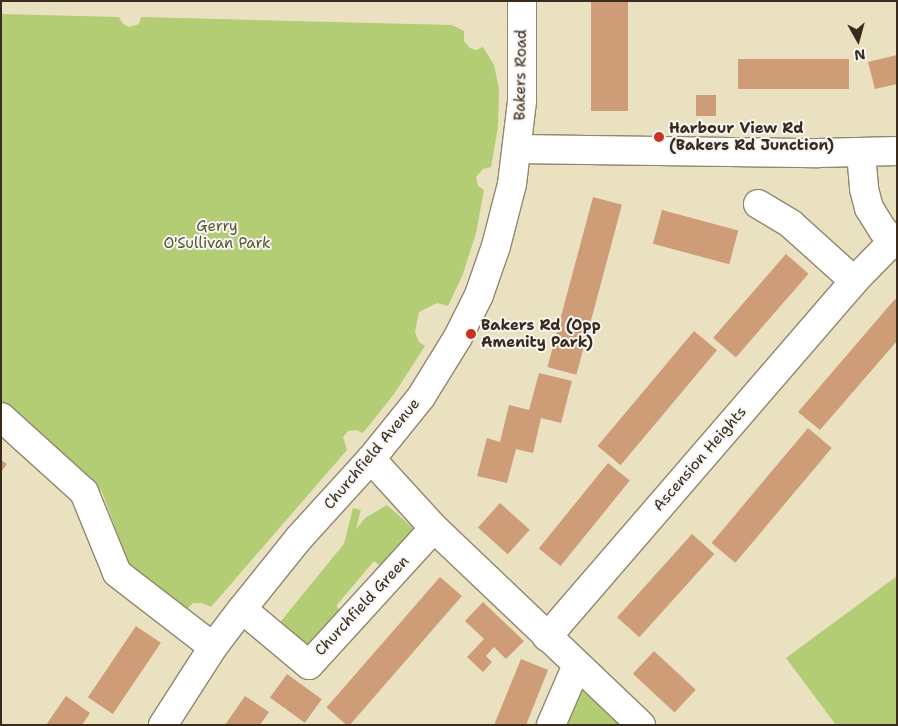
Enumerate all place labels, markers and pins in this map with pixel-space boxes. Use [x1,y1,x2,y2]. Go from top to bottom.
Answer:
place label: Harbour View Rd (Bakers Rd Junction) [669,119,834,154]
marker: Harbour View Rd (Bakers Rd Junction) [653,131,665,143]
place label: Bakers Rd (Opp Amenity Park) [481,316,601,351]
marker: Bakers Rd (Opp Amenity Park) [465,328,477,340]

